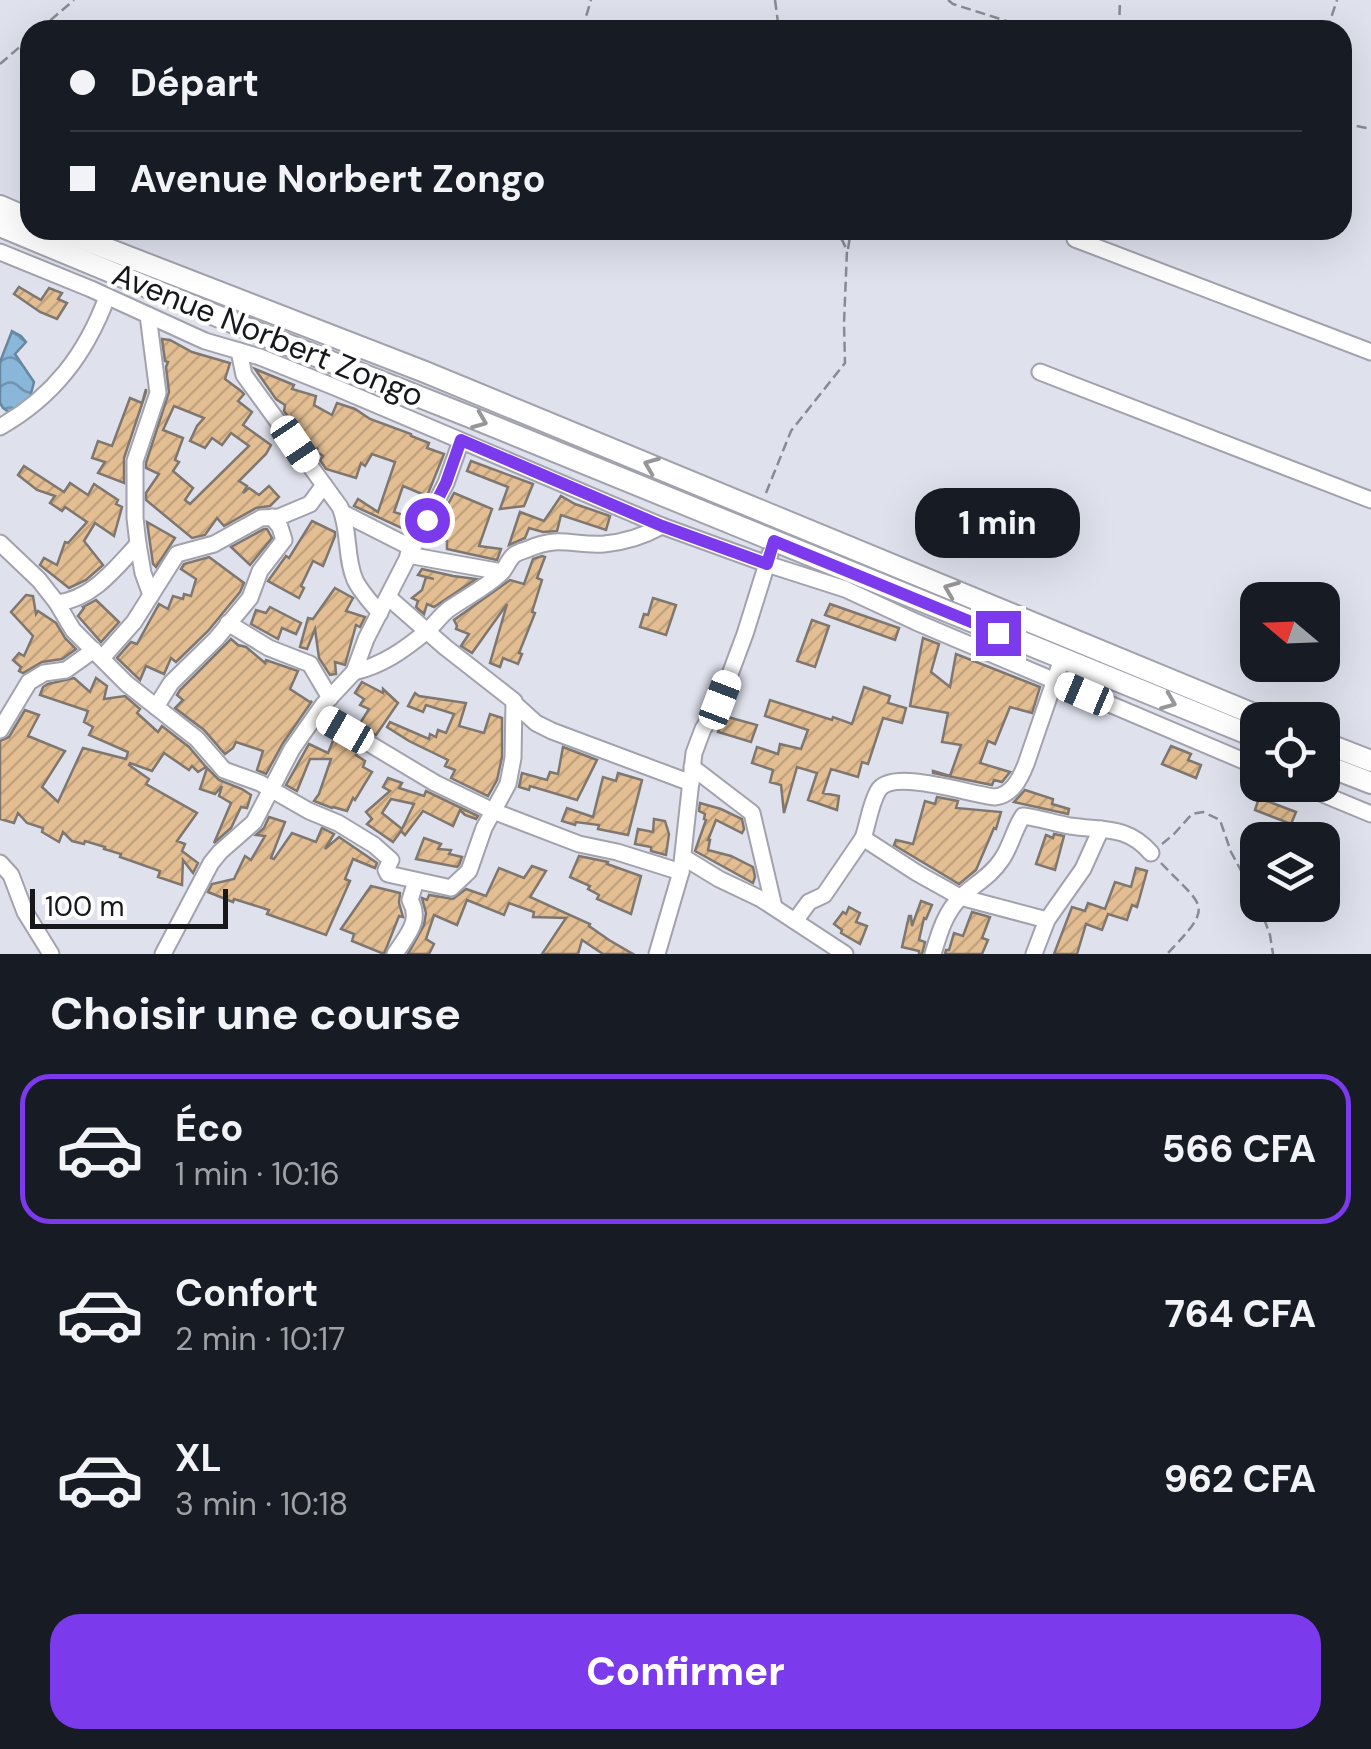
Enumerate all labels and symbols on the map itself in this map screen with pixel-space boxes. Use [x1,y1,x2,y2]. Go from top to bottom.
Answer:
street label: Avenue Norbert Zongo [106,253,430,417]
one-way arrow [470,409,487,429]
car [266,411,324,477]
one-way arrow [643,457,660,477]
callout: 1 min [916,488,1080,558]
route start [405,498,450,543]
one-way arrow [944,580,961,600]
north arrow [1240,582,1340,682]
route end [976,611,1021,656]
car [695,667,745,733]
car [1051,668,1117,720]
one-way arrow [1160,691,1177,711]
car [312,702,378,758]
scale bar [30,884,228,928]

